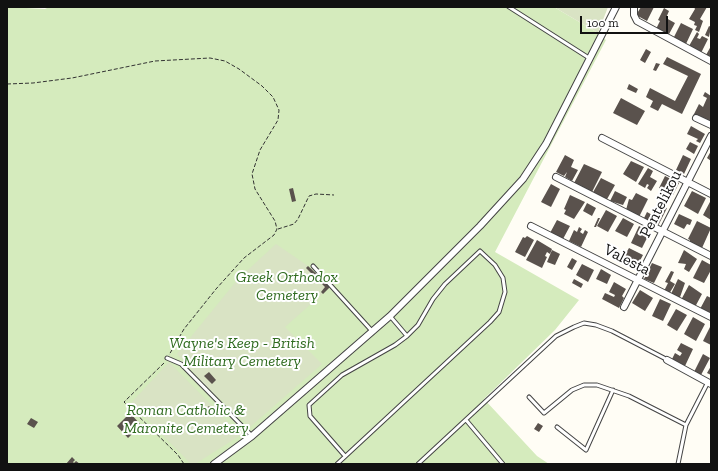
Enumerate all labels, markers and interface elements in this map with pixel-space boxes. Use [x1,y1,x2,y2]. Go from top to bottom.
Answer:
scale bar [582,8,670,34]
text: 100 m [587,16,619,30]
street label: Pentelikou [636,167,686,241]
street label: Valesta [601,240,653,280]
park label: Greek Orthodox Cemetery [236,267,338,305]
park label: Wayne's Keep - British Military Cemetery [169,333,315,371]
park label: Roman Catholic & Maronite Cemetery [123,400,249,438]

